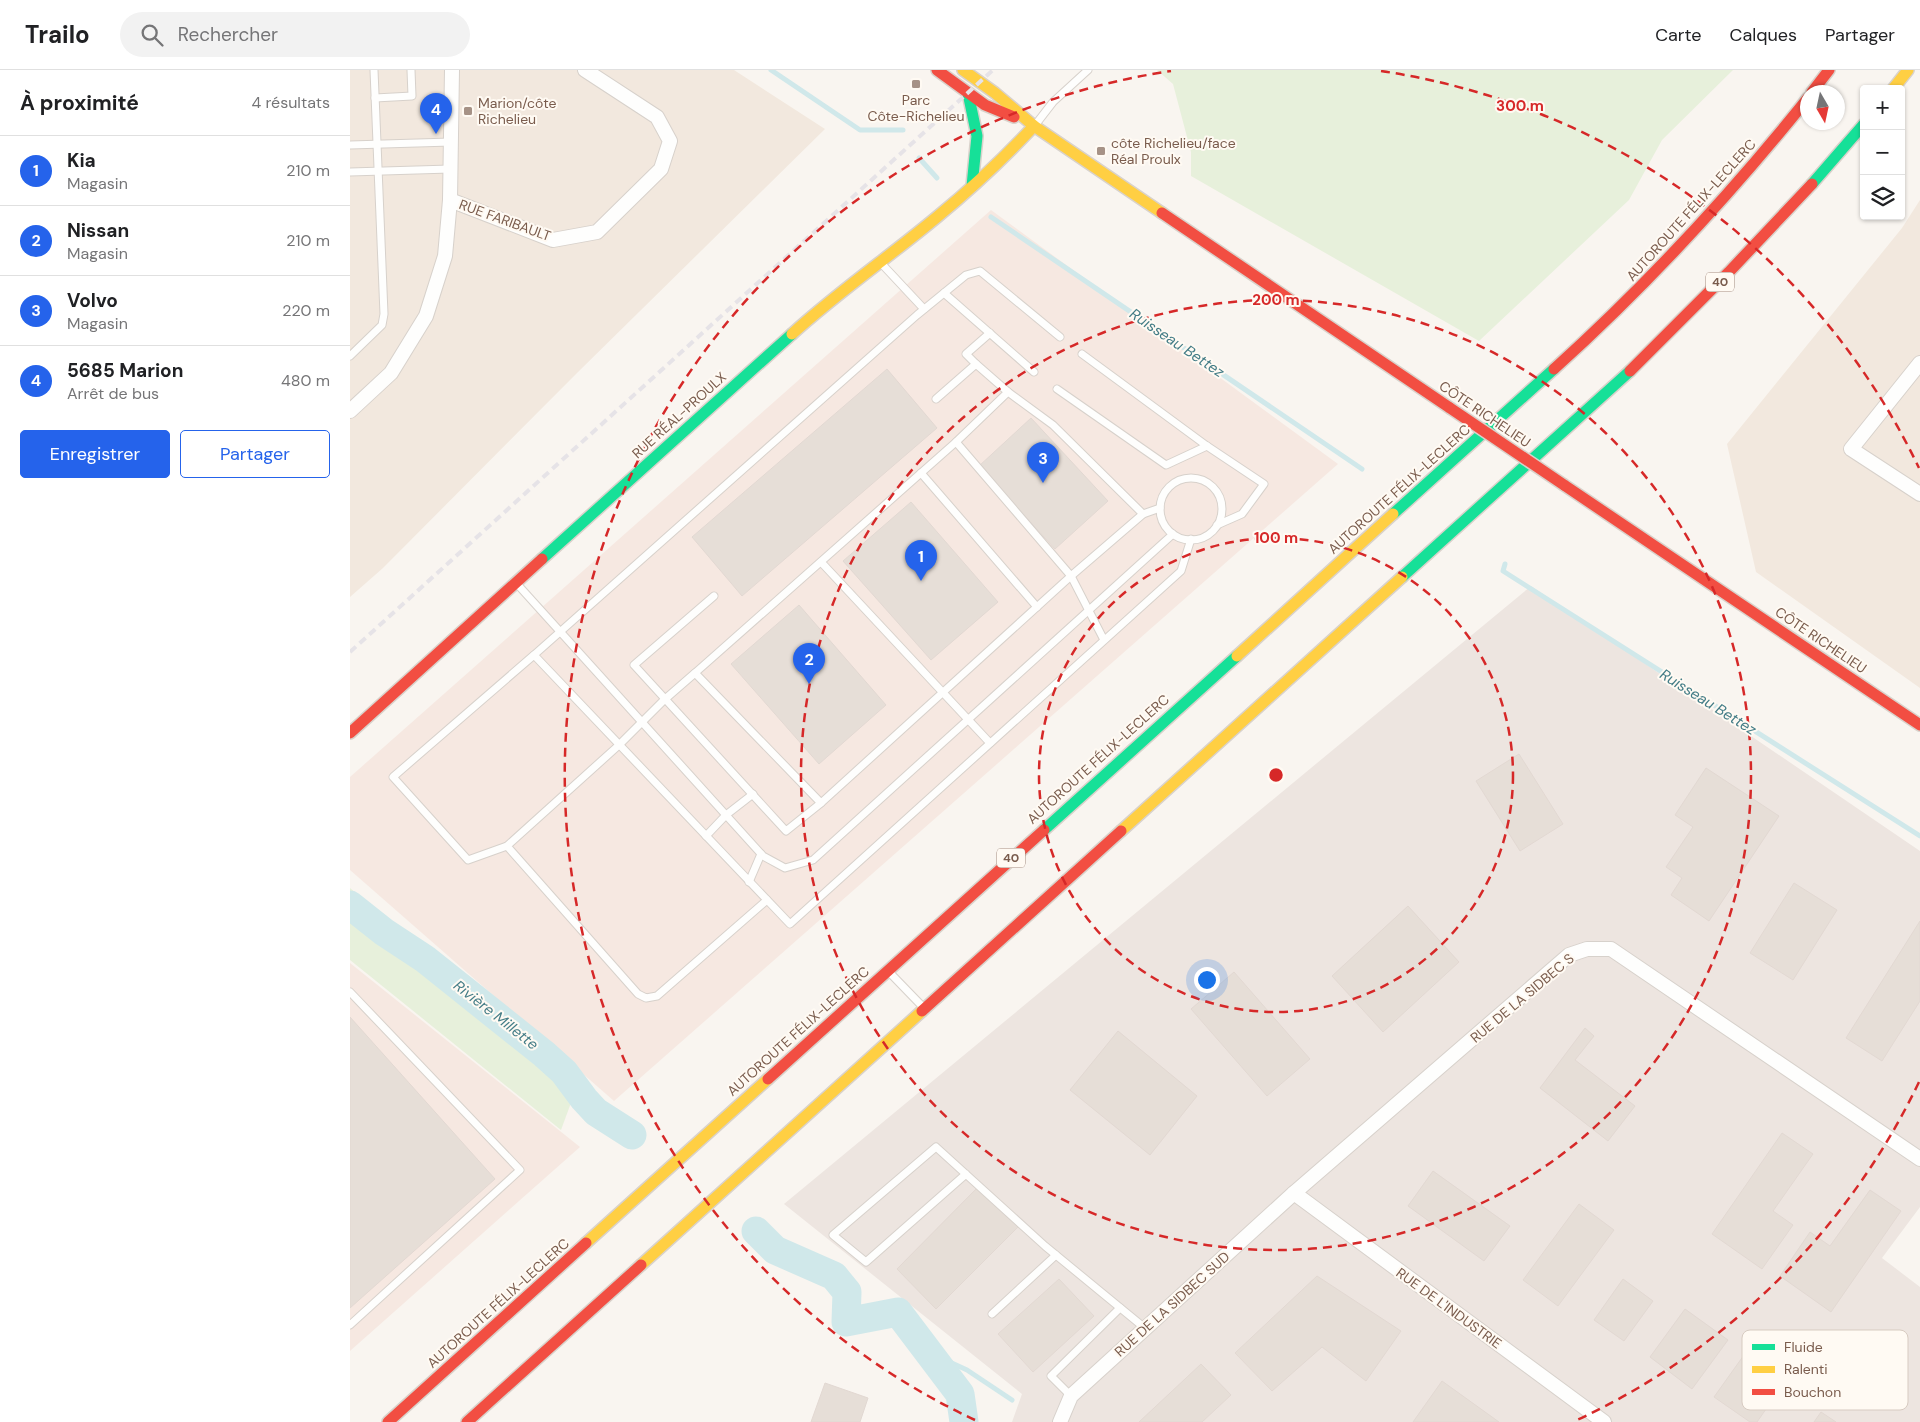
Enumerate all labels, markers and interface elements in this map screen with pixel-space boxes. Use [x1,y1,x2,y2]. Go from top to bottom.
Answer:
search box [120,12,470,57]
text: Trailo [25,19,90,50]
icon: search [138,21,166,49]
text: Rechercher [178,22,278,47]
text: Carte [1655,23,1702,47]
text: Calques [1730,23,1797,47]
text: Partager [1825,23,1895,47]
marker: Parc Côte-Richelieu [910,78,922,90]
north arrow [1800,85,1845,130]
map controls [1860,85,1905,220]
button: + [1860,85,1905,130]
text: À proximité [20,89,139,117]
place label: Parc Côte-Richelieu [867,91,965,125]
text: 4 résultats [252,92,330,113]
pin: 4 [420,93,452,134]
place label: Marion/côte Richelieu [478,94,556,128]
text: 300 m [1496,96,1544,116]
marker: Marion/côte Richelieu [462,105,474,117]
button: − [1860,130,1905,175]
place label: côte Richelieu/face Réal Proulx [1111,134,1236,168]
street label: AUTOROUTE FÉLIX-LECLERC [1622,135,1760,285]
marker: côte Richelieu/face Réal Proulx [1095,145,1107,157]
text: Kia [67,148,96,173]
text: 1 [33,160,39,181]
text: 210 m [286,160,330,181]
text: Magasin [67,173,128,194]
button: layers [1860,175,1905,220]
street label: RUE FARIBAULT [457,195,554,245]
text: Nissan [67,218,129,243]
text: 2 [31,230,41,251]
text: 210 m [286,230,330,251]
text: Magasin [67,243,128,264]
road number: 40 [1706,272,1734,292]
text: Volvo [67,288,118,313]
text: 200 m [1252,290,1300,310]
text: 3 [31,300,41,321]
text: 220 m [282,300,330,321]
water label: Ruisseau Bettez [1126,304,1228,382]
text: Magasin [67,313,128,334]
text: 5685 Marion [67,358,183,383]
street label: RUE RÉAL-PROULX [628,368,730,462]
text: 4 [31,370,41,391]
text: 480 m [281,370,330,391]
street label: CÔTE RICHELIEU [1436,377,1534,451]
text: Arrêt de bus [67,383,159,404]
street label: AUTOROUTE FÉLIX-LECLERC [1324,420,1474,558]
button: Enregistrer [20,430,170,478]
button: Partager [180,430,330,478]
pin: 3 [1027,442,1059,483]
text: 100 m [1254,528,1298,548]
pin: 1 [905,540,937,581]
street label: CÔTE RICHELIEU [1772,603,1870,677]
pin: 2 [793,643,825,684]
water label: Ruisseau Bettez [1656,664,1760,740]
street label: AUTOROUTE FÉLIX-LECLERC [1023,690,1173,828]
centre of rings [1267,766,1285,784]
road number: 40 [997,848,1025,868]
street label: RUE DE LA SIDBEC S [1466,949,1578,1047]
street label: AUTOROUTE FÉLIX-LECLERC [723,962,873,1100]
your location [1194,967,1220,993]
water label: Rivière Millette [450,976,543,1055]
street label: AUTOROUTE FÉLIX-LECLERC [423,1234,573,1372]
street label: RUE DE LA SIDBEC SUD [1111,1248,1233,1360]
street label: RUE DE L'INDUSTRIE [1393,1264,1505,1352]
legend [1742,1330,1908,1410]
text: Fluide [1784,1338,1823,1356]
text: Ralenti [1784,1360,1828,1378]
text: Bouchon [1784,1383,1841,1401]

